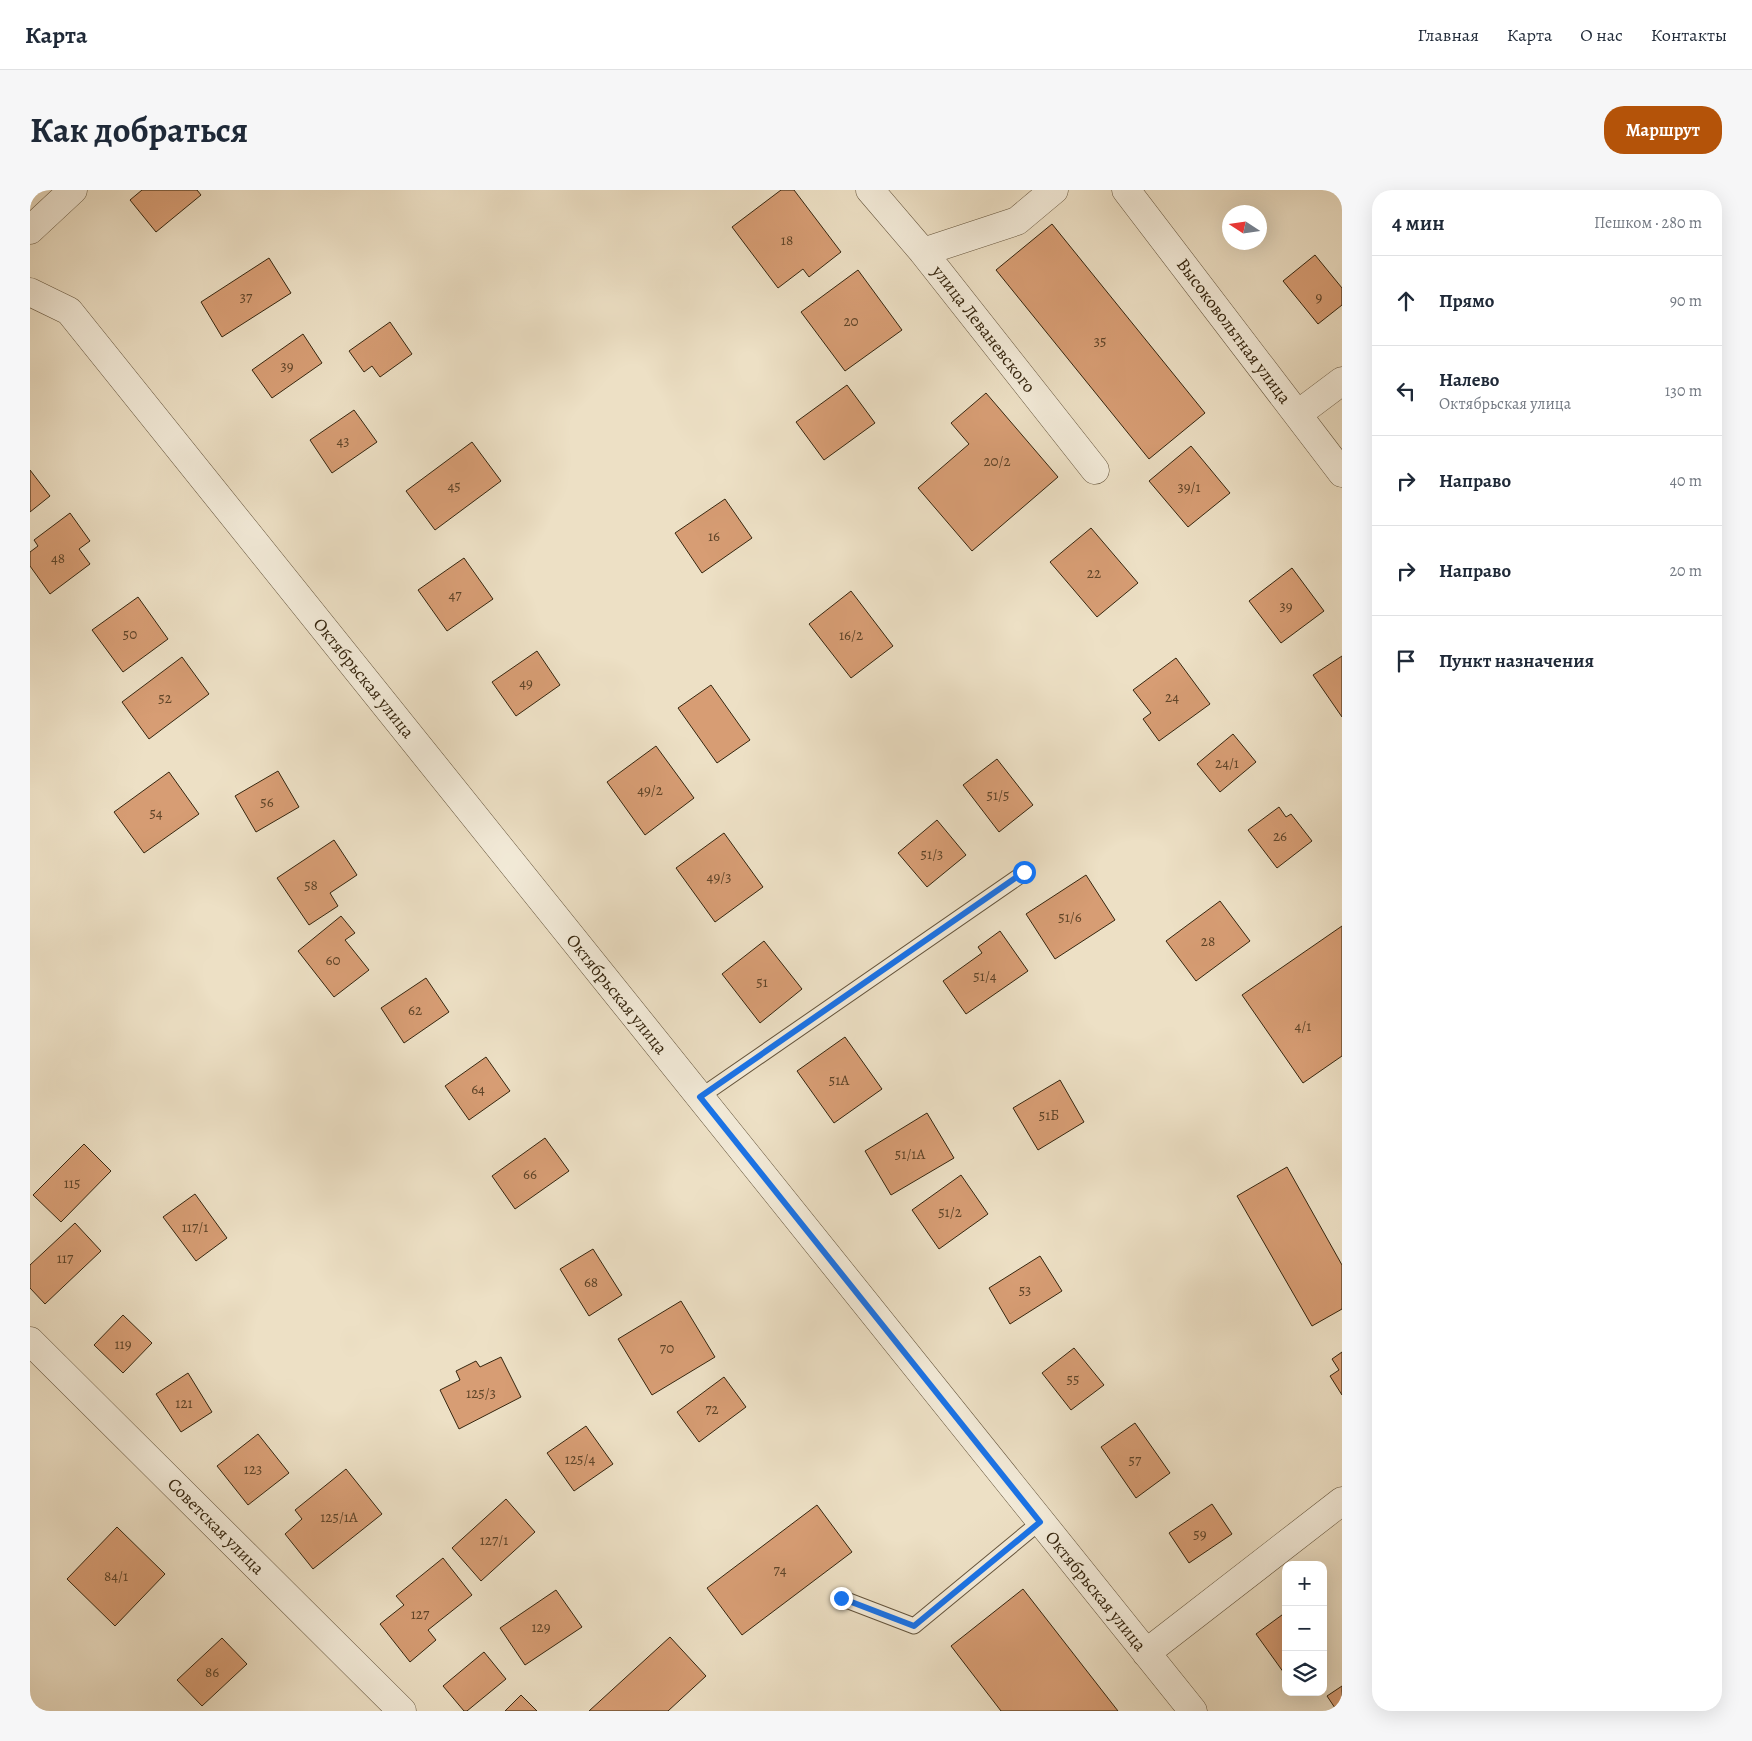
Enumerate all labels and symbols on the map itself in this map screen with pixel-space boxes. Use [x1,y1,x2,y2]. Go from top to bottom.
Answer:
north arrow [1222,205,1267,250]
house number: 18 [781,230,793,250]
street label: Высоковольтная улица [1171,253,1297,409]
street label: улица Леваневского [926,259,1041,398]
house number: 37 [240,287,253,307]
house number: 9 [1316,287,1323,307]
house number: 20 [843,311,859,331]
house number: 35 [1094,331,1106,351]
house number: 39 [280,356,294,376]
house number: 43 [336,431,350,451]
house number: 20/2 [983,451,1011,471]
house number: 45 [447,476,461,496]
house number: 39/1 [1177,477,1201,497]
house number: 16 [708,526,720,546]
house number: 48 [51,548,65,568]
house number: 22 [1087,563,1101,583]
house number: 47 [448,585,462,605]
house number: 39 [1279,596,1293,616]
street label: Октябрьская улица [308,613,421,744]
house number: 50 [123,624,137,644]
house number: 16/2 [839,625,863,645]
house number: 49 [519,673,533,693]
house number: 24 [1165,687,1179,707]
house number: 52 [158,688,172,708]
house number: 24/1 [1215,753,1239,773]
house number: 49/2 [637,780,663,800]
house number: 51/5 [987,785,1009,805]
house number: 56 [260,792,274,812]
house number: 54 [149,803,163,823]
house number: 26 [1273,826,1287,846]
house number: 51/3 [921,844,943,864]
route start [1013,861,1036,884]
house number: 49/3 [707,867,731,887]
house number: 58 [304,875,318,895]
house number: 51/6 [1058,907,1082,927]
street label: Октябрьская улица [561,929,674,1060]
house number: 28 [1201,931,1215,951]
house number: 60 [326,950,340,970]
house number: 51/4 [973,966,997,986]
house number: 51 [756,972,768,992]
house number: 62 [408,1000,422,1020]
house number: 4/1 [1295,1016,1311,1036]
house number: 51А [829,1070,849,1090]
house number: 64 [471,1079,485,1099]
house number: 51Б [1039,1105,1059,1125]
house number: 51/1А [895,1144,925,1164]
house number: 66 [523,1164,537,1184]
house number: 115 [64,1173,80,1193]
house number: 51/2 [938,1202,962,1222]
house number: 117/1 [182,1217,208,1237]
house number: 117 [57,1248,74,1268]
house number: 68 [584,1272,598,1292]
house number: 53 [1019,1280,1031,1300]
house number: 119 [114,1334,132,1354]
house number: 70 [660,1338,674,1358]
house number: 55 [1067,1369,1079,1389]
house number: 125/3 [466,1383,496,1403]
house number: 121 [175,1393,193,1413]
house number: 72 [705,1399,719,1419]
house number: 125/4 [565,1449,595,1469]
house number: 57 [1129,1450,1142,1470]
house number: 123 [244,1459,262,1479]
street label: Советская улица [162,1472,270,1580]
house number: 125/1А [320,1507,358,1527]
house number: 59 [1193,1524,1207,1544]
street label: Октябрьская улица [1040,1526,1153,1657]
house number: 127/1 [480,1530,508,1550]
house number: 74 [773,1560,787,1580]
house number: 84/1 [104,1566,128,1586]
route end [830,1587,853,1610]
house number: 127 [411,1604,430,1624]
house number: 129 [531,1617,551,1637]
house number: 86 [205,1662,219,1682]

